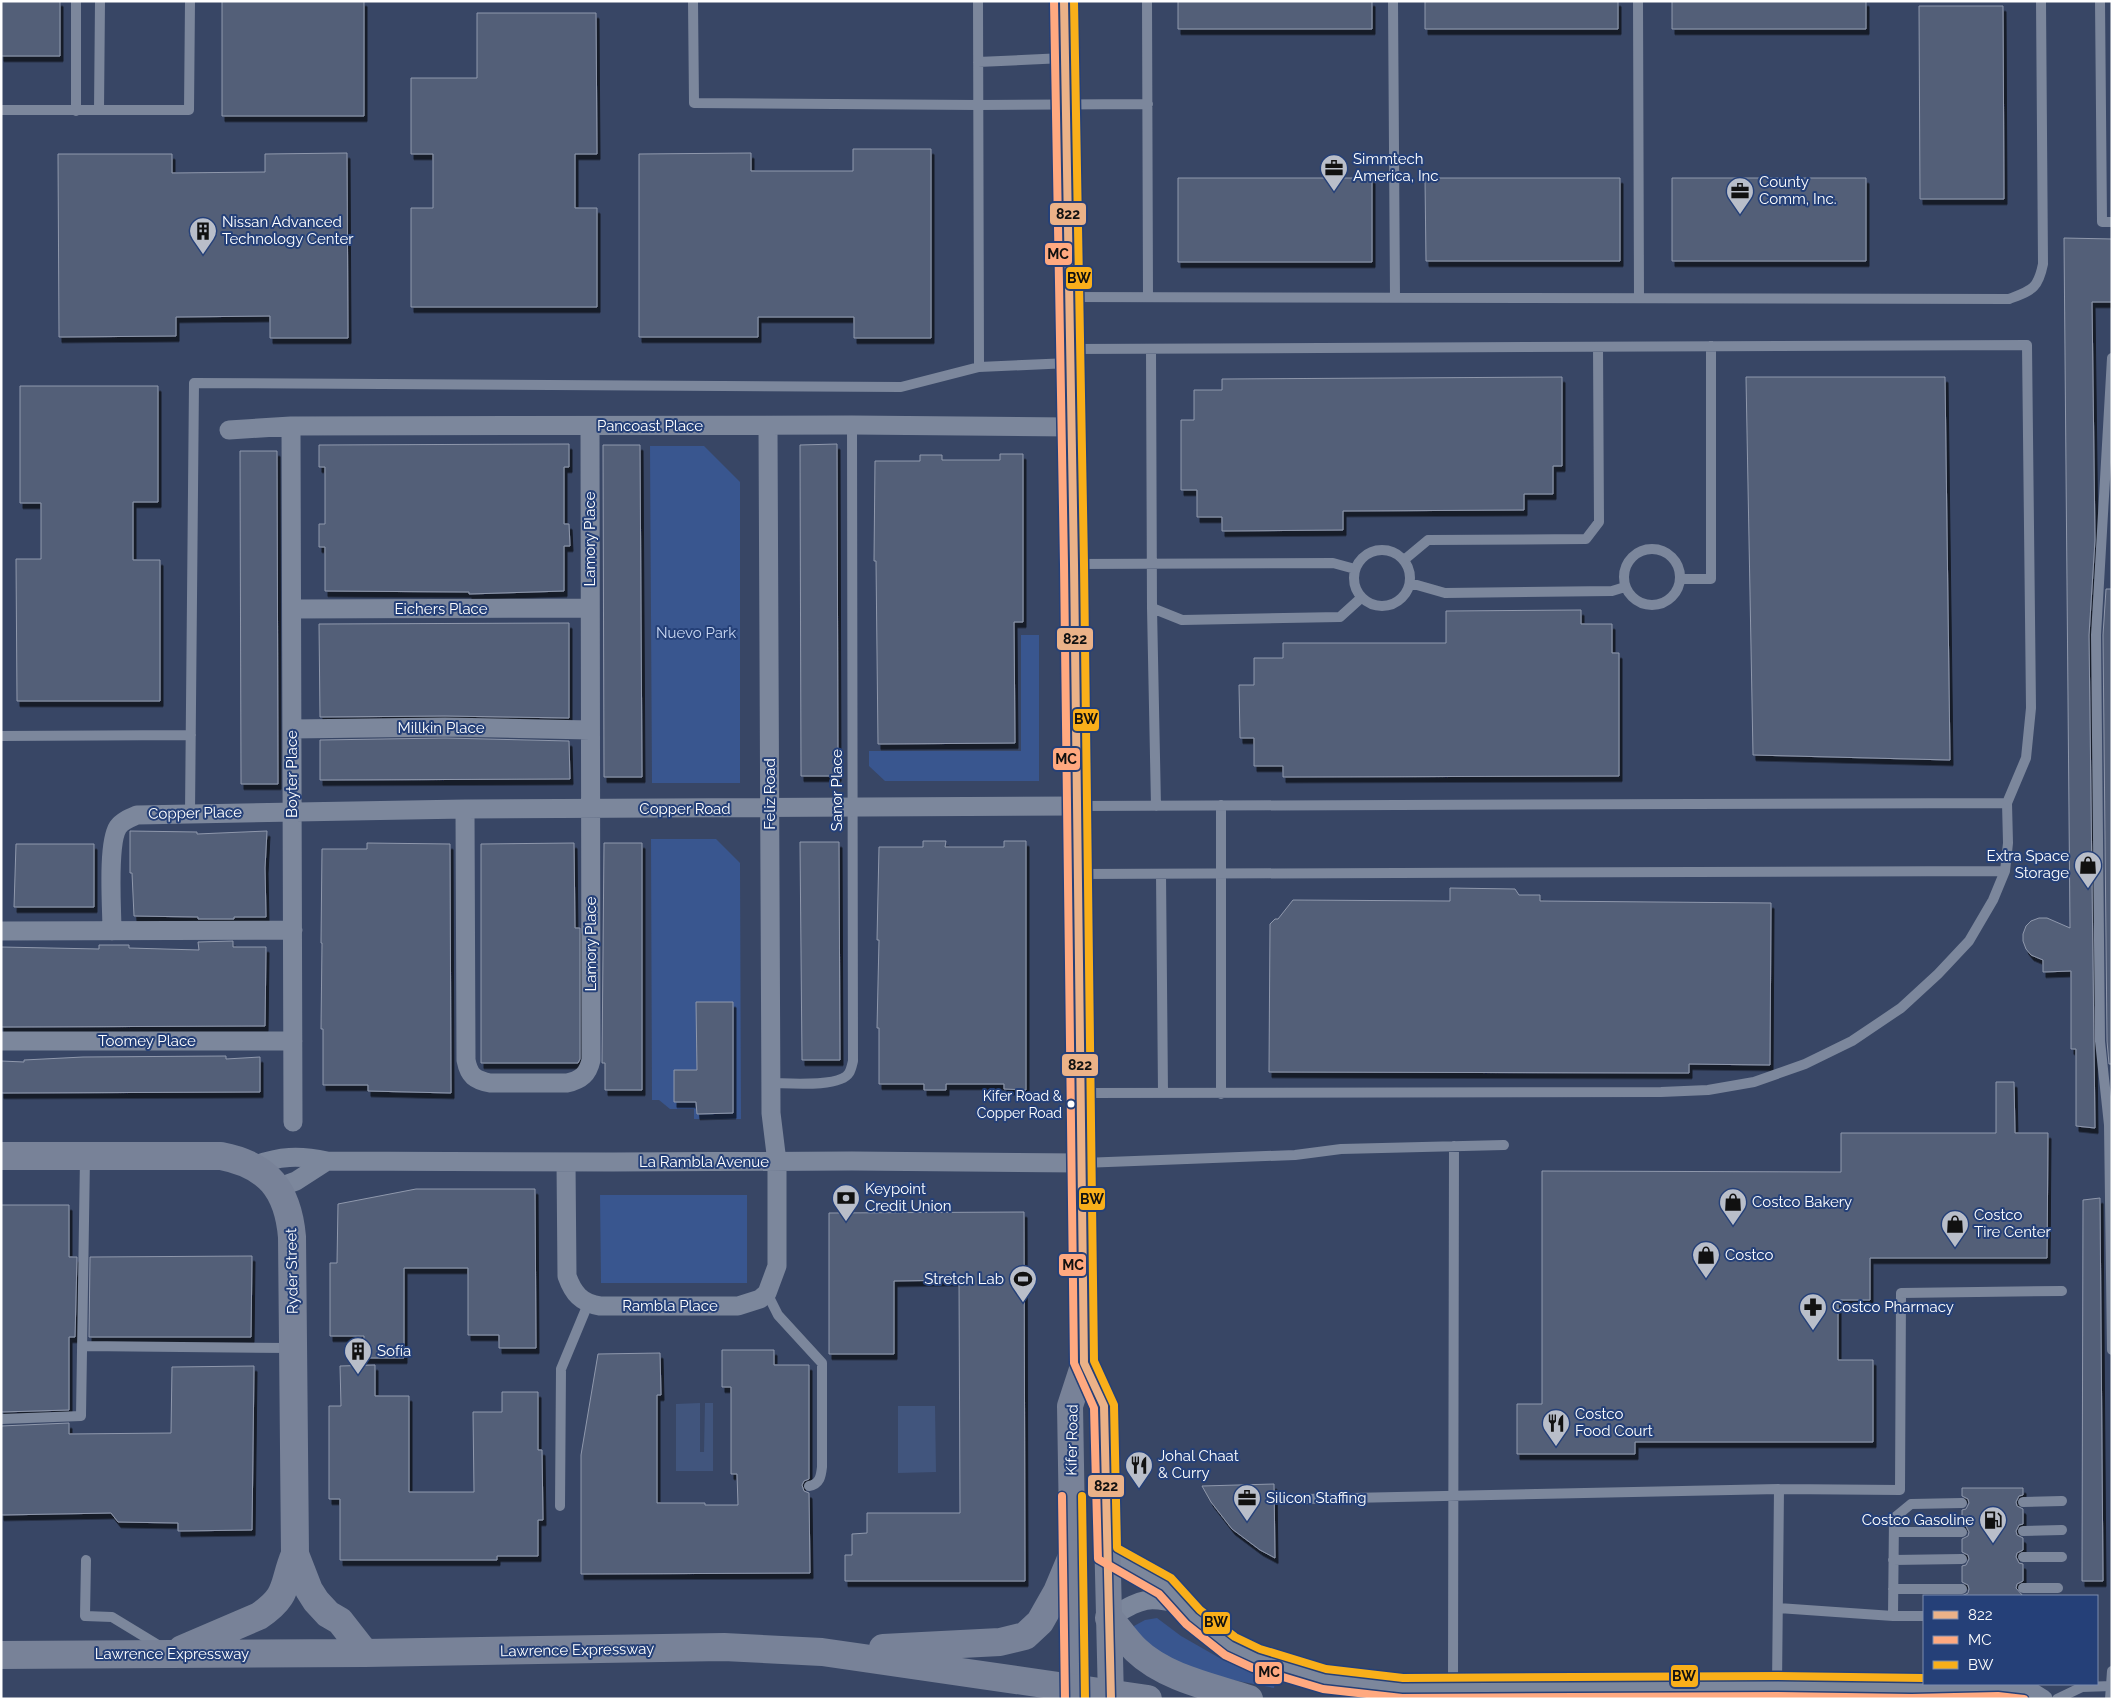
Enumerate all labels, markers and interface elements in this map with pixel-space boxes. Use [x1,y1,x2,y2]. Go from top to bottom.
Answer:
place label: Simmtech America, Inc [1353,150,1439,185]
office icon: Simmtech America, Inc [1319,153,1349,192]
place label: County Comm, Inc. [1759,173,1837,208]
office icon: County Comm, Inc. [1725,176,1755,215]
line badge: 822 [1049,202,1087,226]
text: 822 [1056,206,1080,222]
place label: Nissan Advanced Technology Center [222,213,354,248]
building icon: Nissan Advanced Technology Center [188,216,218,255]
line badge: MC [1044,242,1073,266]
text: MC [1047,246,1069,262]
line badge: BW [1065,266,1093,290]
text: BW [1067,270,1091,286]
street label: Pancoast Place [597,417,703,435]
street label: Lamory Place [581,491,599,587]
street label: Eichers Place [394,600,488,618]
park label: Nuevo Park [656,624,736,642]
line badge: 822 [1056,627,1094,651]
text: 822 [1063,631,1087,647]
line badge: BW [1072,708,1100,732]
text: BW [1074,711,1098,727]
street label: Millkin Place [398,719,485,737]
street label: Boyter Place [283,730,301,818]
line badge: MC [1052,747,1081,771]
street label: Sanor Place [828,749,846,831]
text: MC [1055,751,1077,767]
street label: Feliz Road [761,758,779,830]
street label: Copper Road [639,800,731,818]
street label: Copper Place [148,803,242,823]
place label: Extra Space Storage [1987,847,2069,882]
shop icon: Extra Space Storage [2073,850,2103,889]
street label: Lamory Place [582,896,600,992]
street label: Toomey Place [98,1032,196,1050]
line badge: 822 [1061,1053,1099,1077]
text: 822 [1068,1057,1092,1073]
place label: Kifer Road & Copper Road [977,1088,1063,1121]
marker: Kifer Road & Copper Road [1066,1099,1076,1109]
street label: La Rambla Avenue [639,1153,769,1171]
place label: Keypoint Credit Union [865,1180,952,1215]
bank icon: Keypoint Credit Union [831,1183,861,1222]
line badge: BW [1078,1187,1106,1211]
shop icon: Costco Bakery [1718,1187,1748,1226]
text: BW [1080,1191,1104,1207]
place label: Costco Bakery [1752,1193,1852,1211]
place label: Costco Tire Center [1974,1206,2052,1241]
shop icon: Costco Tire Center [1940,1209,1970,1248]
street label: Ryder Street [282,1228,302,1314]
shop icon: Costco [1691,1240,1721,1279]
place label: Costco [1725,1246,1774,1264]
line badge: MC [1058,1253,1087,1277]
text: MC [1062,1257,1084,1273]
sports icon: Stretch Lab [1008,1264,1038,1303]
place label: Stretch Lab [924,1270,1004,1288]
pharmacy icon: Costco Pharmacy [1798,1292,1828,1331]
street label: Rambla Place [622,1297,718,1315]
place label: Costco Pharmacy [1832,1298,1954,1316]
building icon: Sofía [343,1336,373,1375]
place label: Sofía [377,1342,411,1360]
street label: Kifer Road [1062,1404,1082,1476]
place label: Costco Food Court [1575,1405,1653,1440]
restaurant icon: Costco Food Court [1541,1408,1571,1447]
place label: Johal Chaat & Curry [1158,1447,1239,1482]
restaurant icon: Johal Chaat & Curry [1124,1450,1154,1489]
line badge: 822 [1087,1474,1125,1498]
text: 822 [1094,1478,1118,1494]
office icon: Silicon Staffing [1232,1483,1262,1522]
place label: Silicon Staffing [1266,1489,1367,1507]
fuel station icon: Costco Gasoline [1978,1505,2008,1544]
place label: Costco Gasoline [1862,1511,1974,1529]
legend [1923,1595,2098,1685]
text: 822 [1968,1606,1993,1624]
line badge: BW [1202,1611,1231,1635]
text: BW [1204,1614,1228,1630]
text: MC [1968,1631,1991,1649]
street label: Lawrence Expressway [500,1640,654,1660]
street label: Lawrence Expressway [95,1645,249,1663]
text: BW [1968,1656,1994,1674]
line badge: MC [1254,1661,1283,1685]
text: MC [1258,1664,1280,1680]
line badge: BW [1670,1664,1699,1688]
text: BW [1672,1668,1696,1684]

